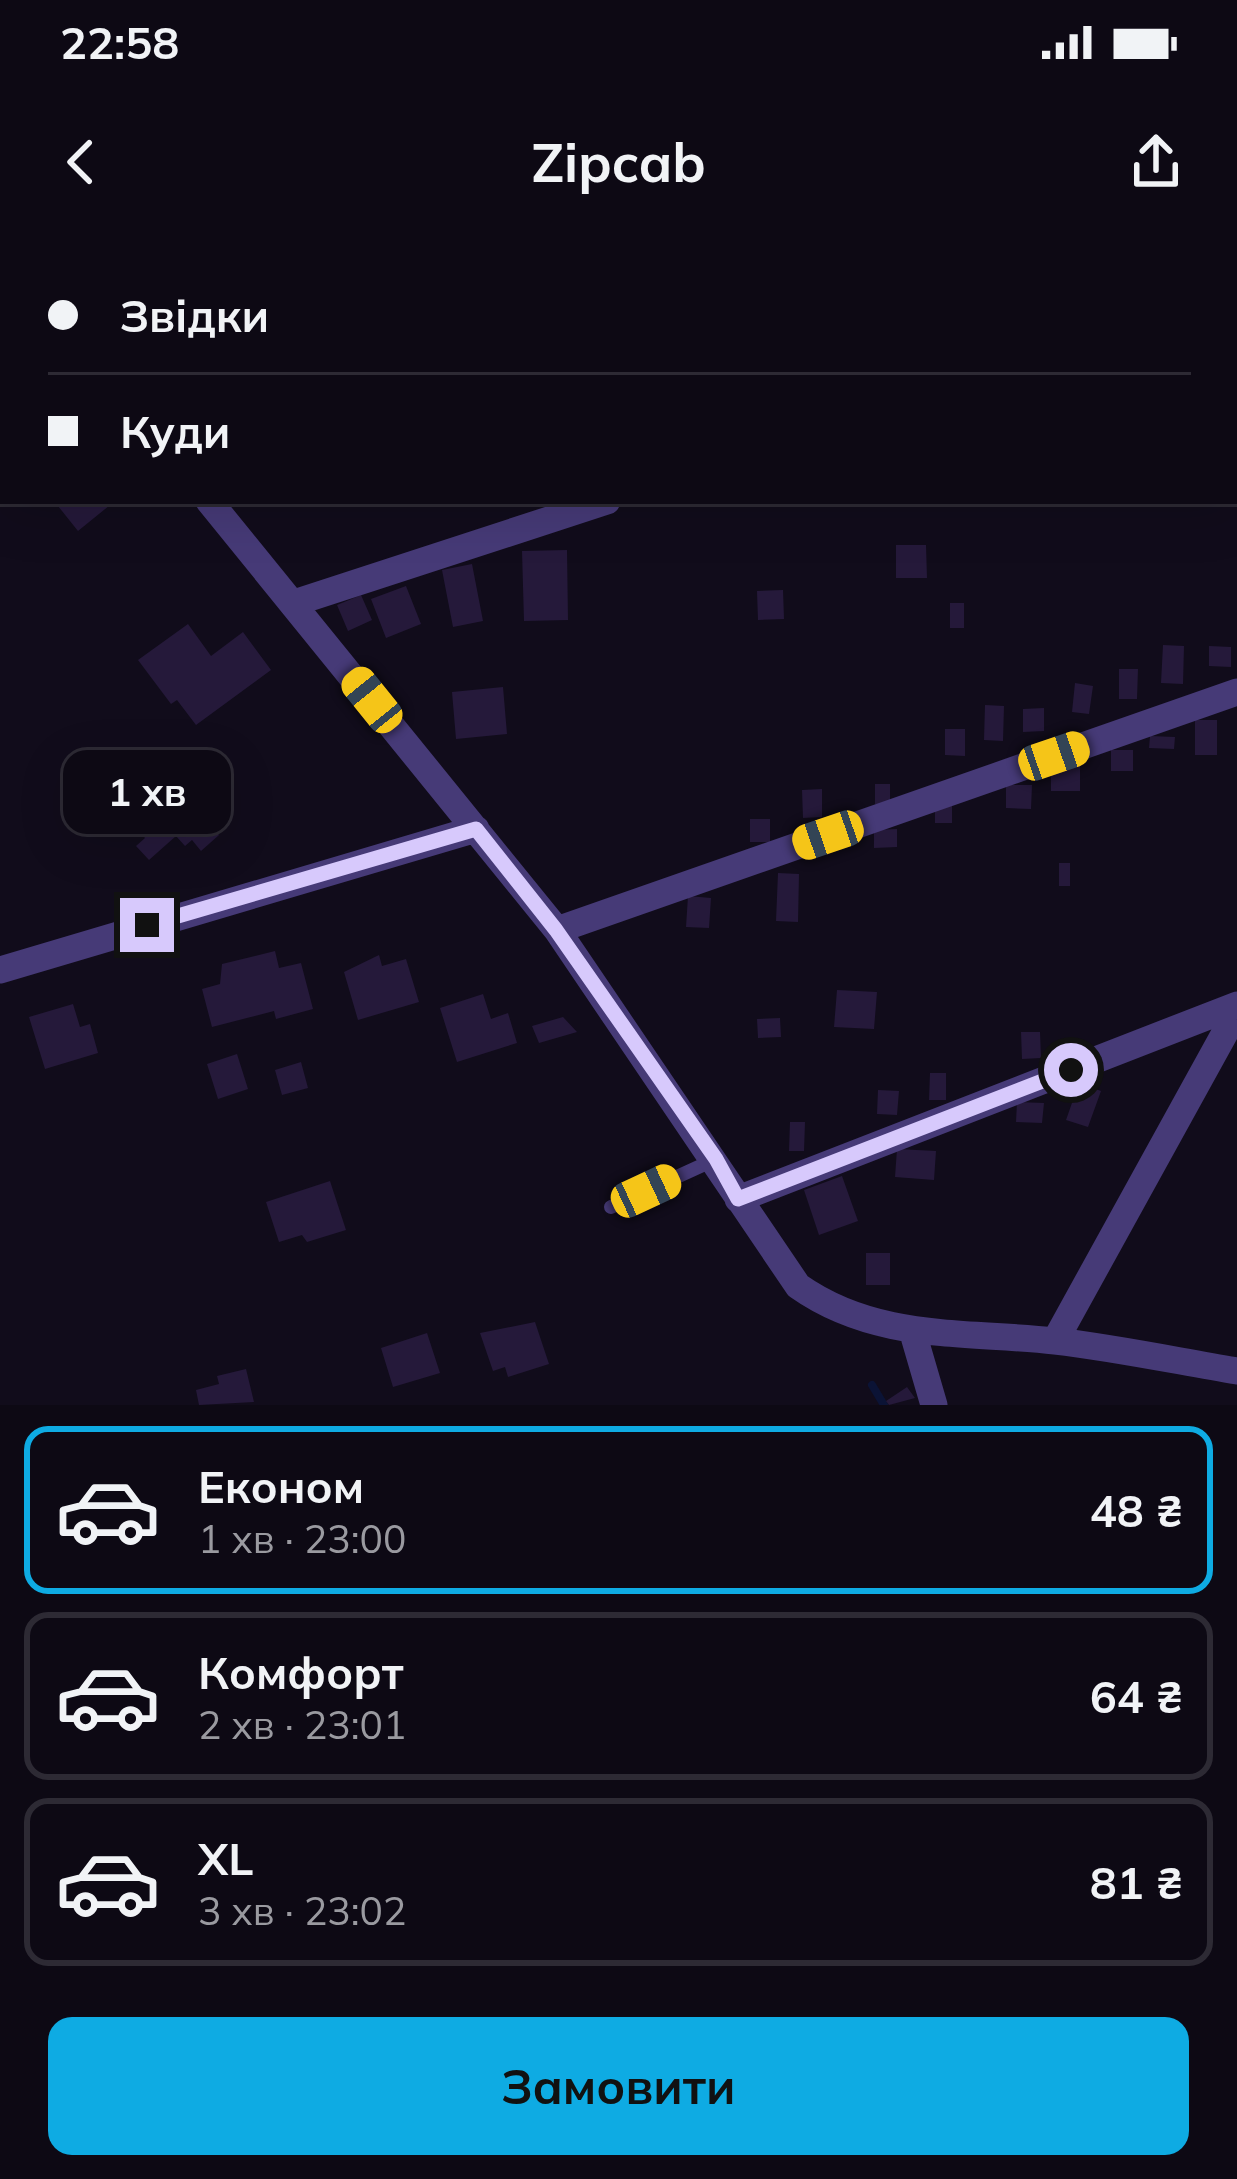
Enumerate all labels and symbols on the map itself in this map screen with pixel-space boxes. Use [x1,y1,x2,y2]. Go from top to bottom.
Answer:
car [335,661,409,739]
car [1014,727,1094,785]
callout: 1 хв [63,751,231,835]
car [788,806,868,864]
route end [120,898,174,952]
route start [1044,1043,1098,1097]
car [606,1159,686,1223]

